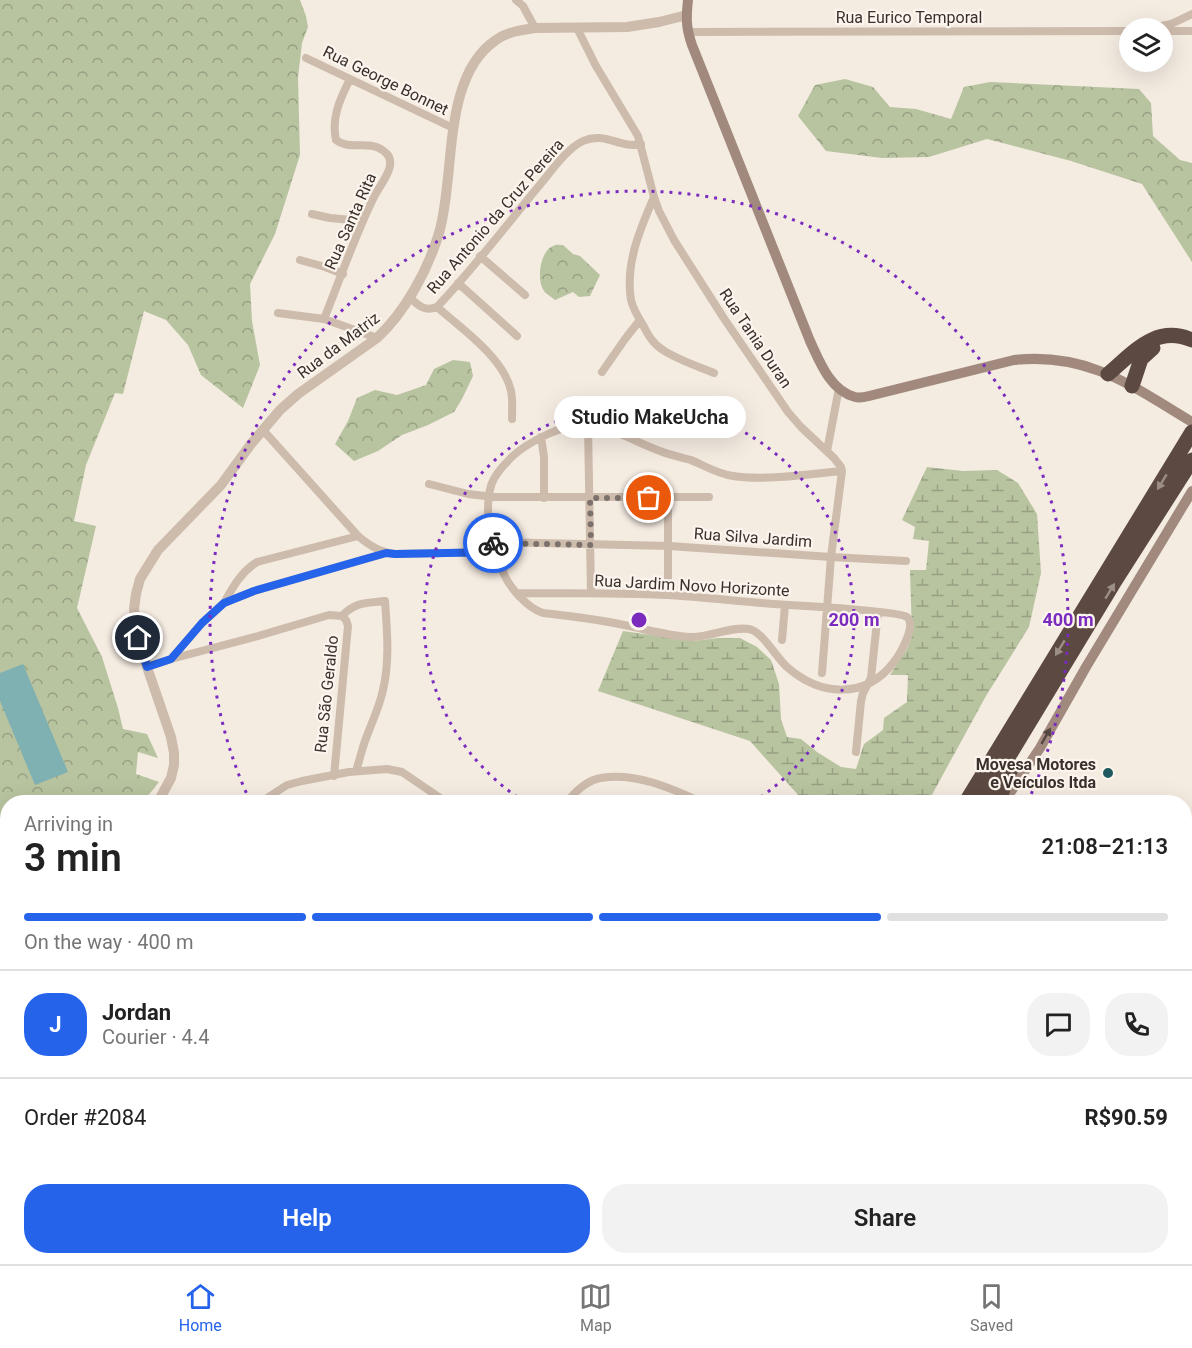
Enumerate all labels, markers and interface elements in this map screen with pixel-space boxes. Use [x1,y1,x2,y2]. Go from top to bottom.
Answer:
street label: Rua Eurico Temporal [836,8,982,27]
map controls [1119,18,1173,72]
button: layers [1119,18,1173,72]
street label: Rua George Bonnet [320,42,452,119]
street label: Rua Antonio da Cruz Pereira [423,135,568,298]
street label: Rua Santa Rita [321,170,380,273]
street label: Rua Tania Duran [715,285,796,392]
street label: Rua da Matriz [293,308,383,383]
callout: Studio MakeUcha [553,396,745,438]
text: Studio MakeUcha [571,405,729,429]
pin [623,472,674,523]
one-way arrow [1156,474,1167,490]
icon: bag [632,481,665,514]
courier [463,513,523,573]
street label: Rua Silva Jardim [693,524,813,551]
icon: bike [477,527,510,560]
street label: Rua Jardim Novo Horizonte [594,571,790,600]
one-way arrow [1104,583,1115,599]
text: 200 m [828,609,880,630]
text: 400 m [1042,609,1094,630]
centre of rings [629,610,649,630]
pin [112,612,163,663]
icon: home [121,621,154,654]
street label: Rua São Geraldo [311,634,342,754]
one-way arrow [1055,640,1065,657]
one-way arrow [1041,727,1051,744]
place label: Movesa Motores e Veículos ltda [976,755,1096,792]
marker: Movesa Motores e Veículos ltda [1101,766,1115,780]
text: Arriving in [24,812,113,836]
text: 21:08–21:13 [1041,834,1168,859]
text: 3 min [24,835,122,881]
text: On the way · 400 m [24,930,193,954]
button: chat [1027,993,1090,1056]
button: phone [1105,993,1168,1056]
text: Jordan [102,1000,171,1025]
text: J [49,1012,62,1037]
text: Courier · 4.4 [102,1025,209,1049]
text: Order #2084 [24,1105,146,1130]
text: R$90.59 [1084,1105,1168,1130]
button: Help [24,1184,590,1253]
button: Share [602,1184,1168,1253]
tab: Home [179,1280,222,1335]
tab: Map [579,1280,612,1335]
tab: Saved [970,1280,1013,1335]

